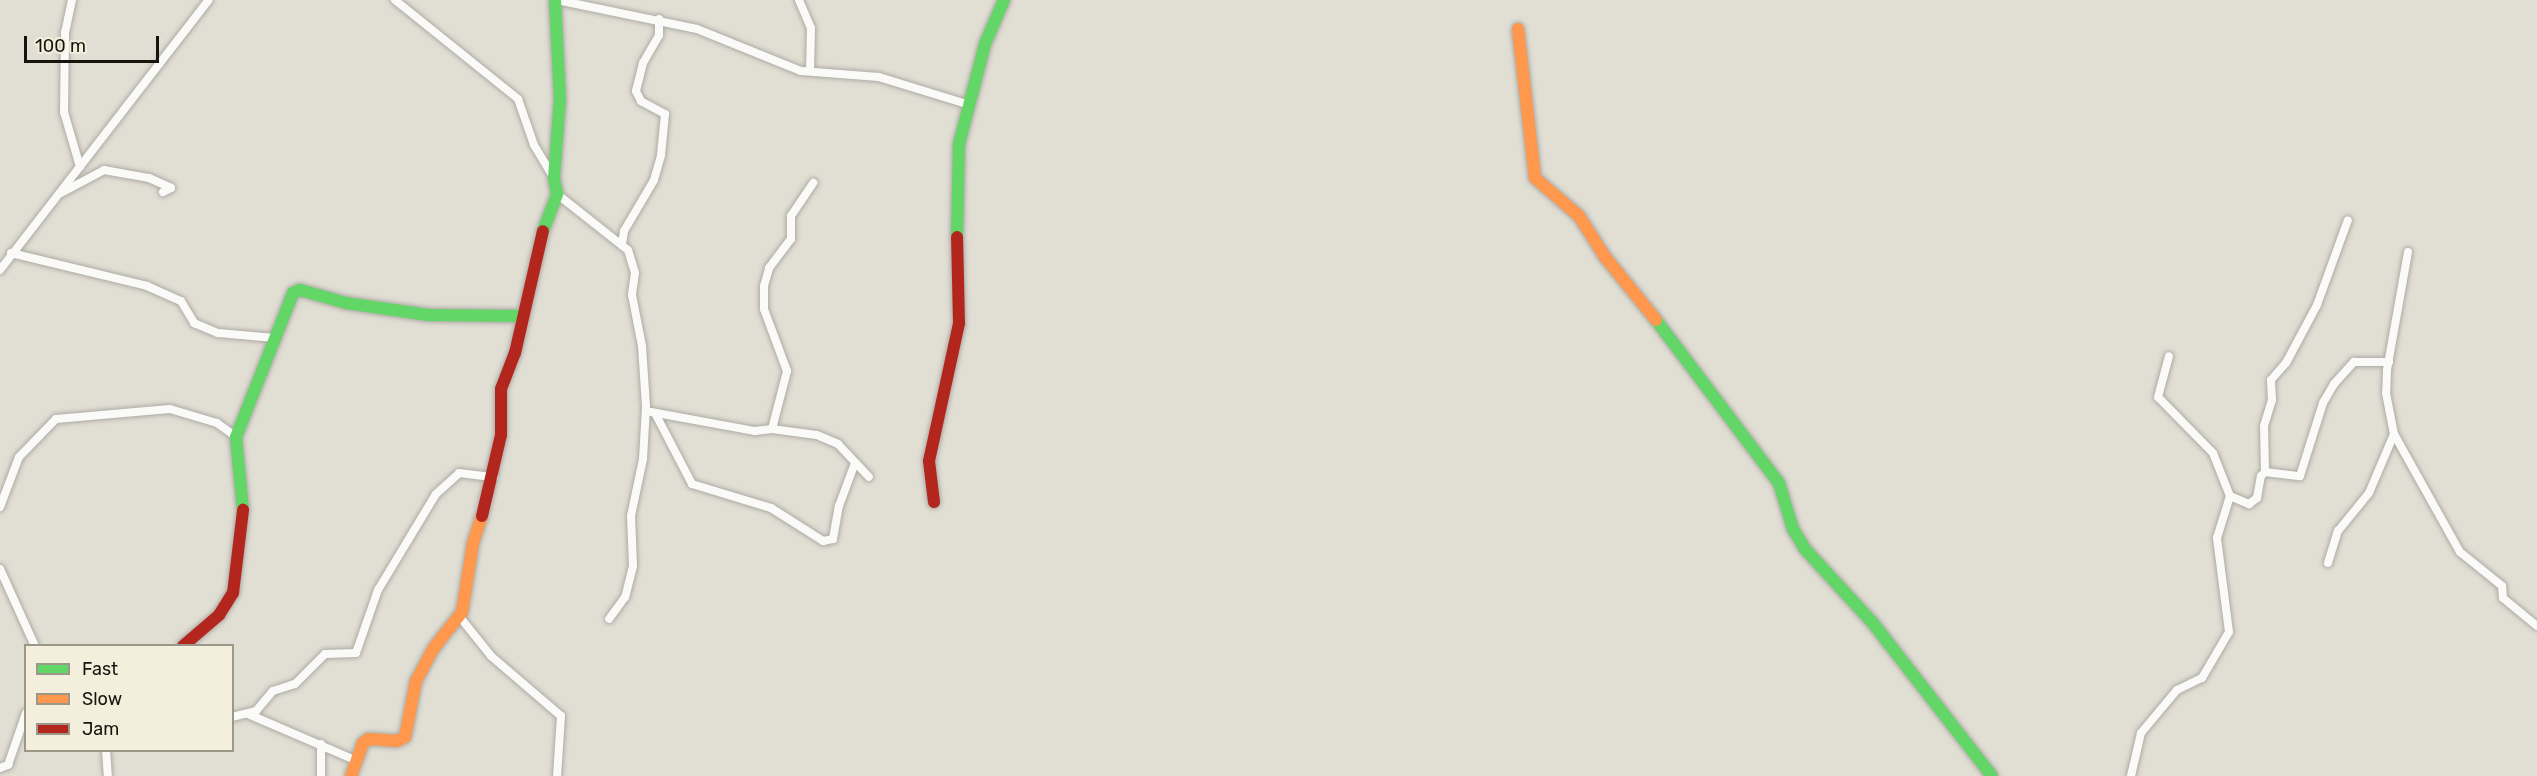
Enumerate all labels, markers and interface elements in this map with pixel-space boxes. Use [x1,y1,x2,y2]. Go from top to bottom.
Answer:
scale bar [27,24,162,62]
text: 100 m [35,35,86,57]
legend [24,644,234,752]
text: Fast [82,658,118,680]
text: Slow [82,688,122,710]
text: Jam [82,718,119,740]

